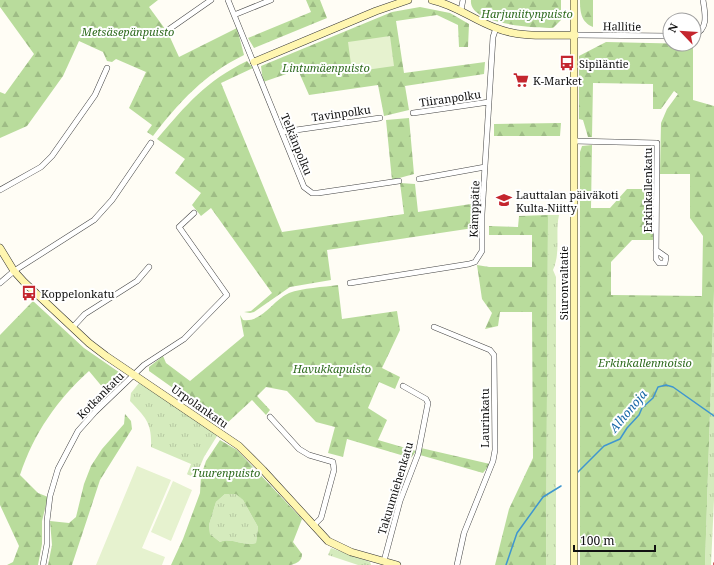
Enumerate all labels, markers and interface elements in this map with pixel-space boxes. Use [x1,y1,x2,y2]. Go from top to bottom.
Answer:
park label: Harjuniitynpuisto [480,6,573,21]
north arrow [662,12,702,52]
street label: Hallitie [603,18,642,34]
text: N [664,20,681,35]
park label: Metsäsepänpuisto [81,24,174,39]
bus stop icon: Sipiläntie [558,54,576,72]
place label: Sipiläntie [579,56,629,71]
park label: Lintumäenpuisto [281,60,370,75]
supermarket icon: K-Market [512,71,530,89]
place label: K-Market [533,73,582,88]
street label: Tiiranpolku [418,86,482,110]
street label: Tavinpolku [310,101,372,125]
street label: Telkänpolku [278,111,316,177]
street label: Erkinkallenkatu [640,147,655,233]
street label: Kämppätie [466,180,482,238]
place label: Lauttalan päiväkoti Kulta-Niitty [516,187,619,215]
school or university icon: Lauttalan päiväkoti Kulta-Niitty [495,191,513,209]
street label: Siuronvaltatie [556,246,571,320]
bus stop icon: Koppelonkatu [20,284,38,302]
place label: Koppelonkatu [41,286,115,301]
park label: Erkinkallenmoisio [597,355,692,370]
park label: Havukkapuisto [292,361,371,376]
street label: Kotkankatu [73,368,127,422]
street label: Urpolankatu [169,381,231,431]
water label: Alhonoja [605,386,651,437]
street label: Laurinkatu [477,388,492,448]
street label: Takuumiehenkatu [374,440,416,536]
park label: Tuurenpuisto [192,465,260,480]
scale bar [574,527,655,553]
text: 100 m [580,532,615,549]

